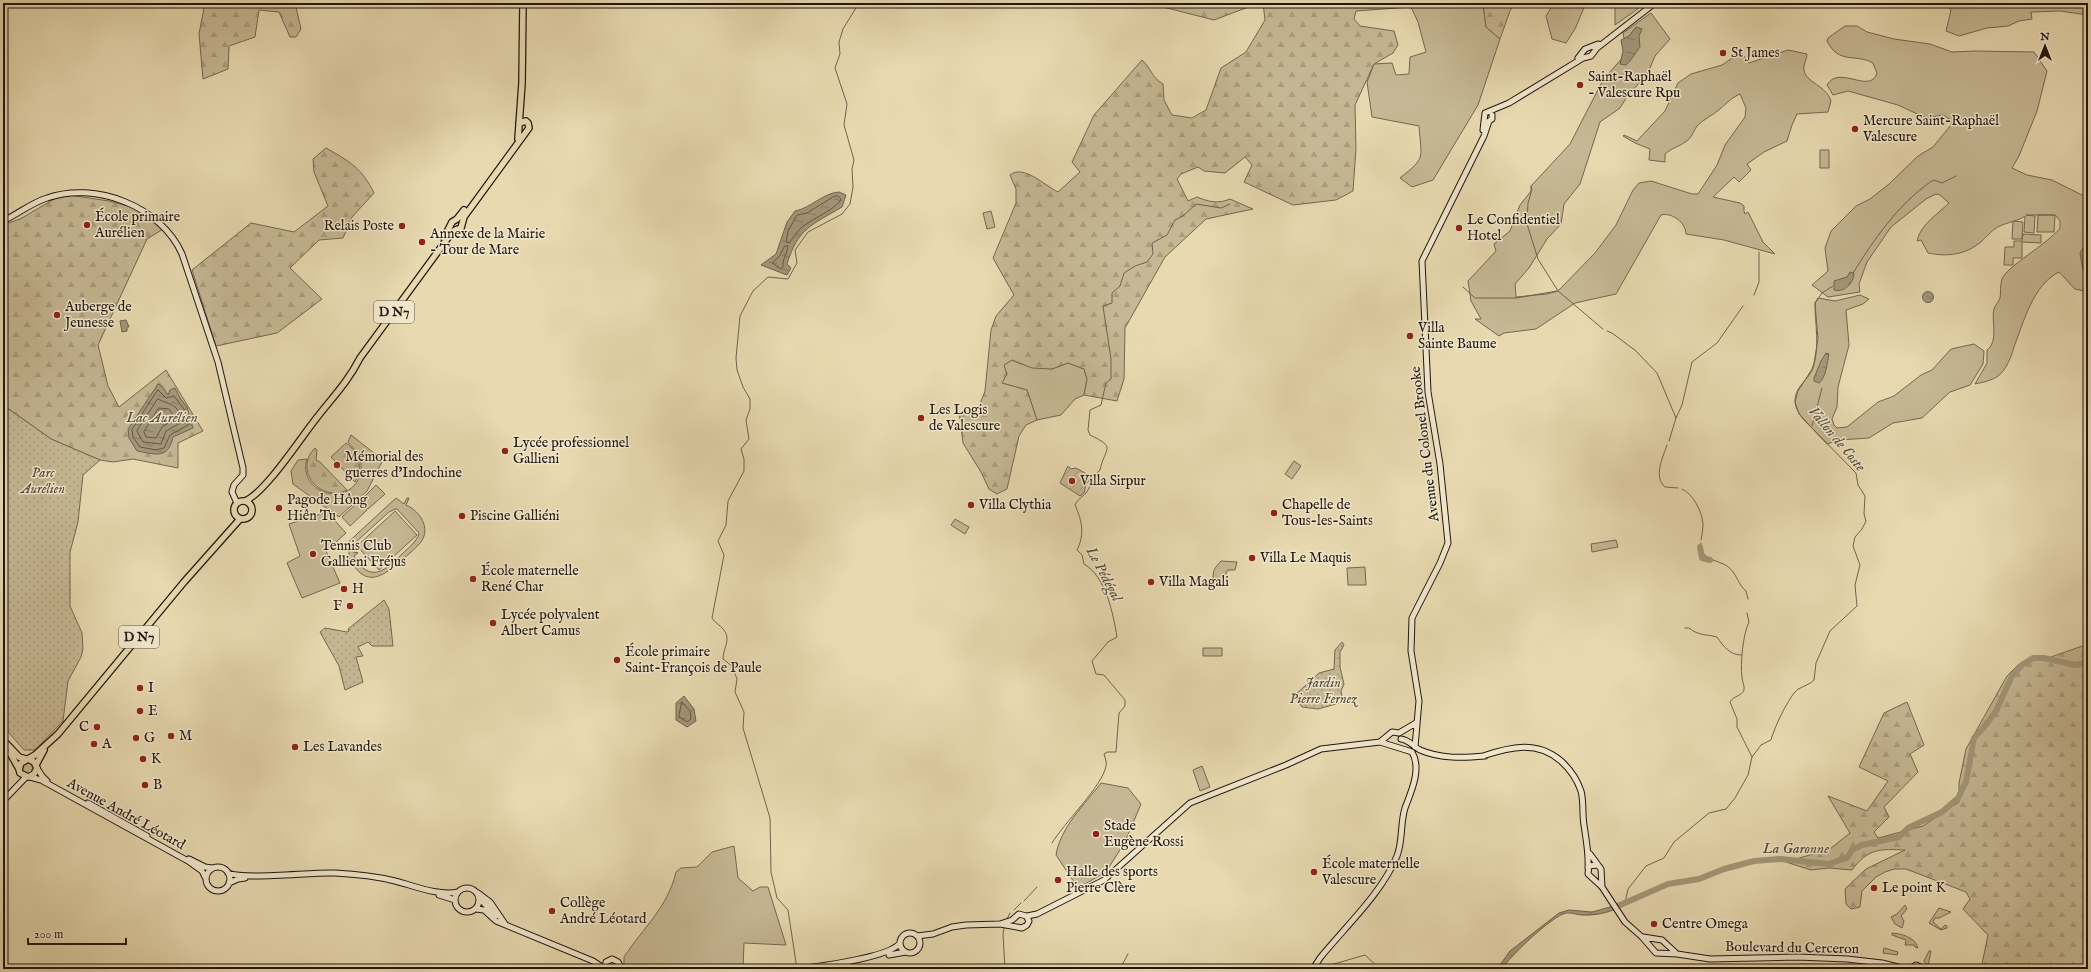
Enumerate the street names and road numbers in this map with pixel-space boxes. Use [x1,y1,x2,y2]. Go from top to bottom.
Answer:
road number: D N7 [374,301,414,323]
street label: Avenue du Colonel Brooke [1406,365,1444,524]
road number: D N7 [119,626,159,648]
street label: Avenue André Léotard [63,774,189,854]
street label: Boulevard du Cerceron [1725,938,1860,958]

